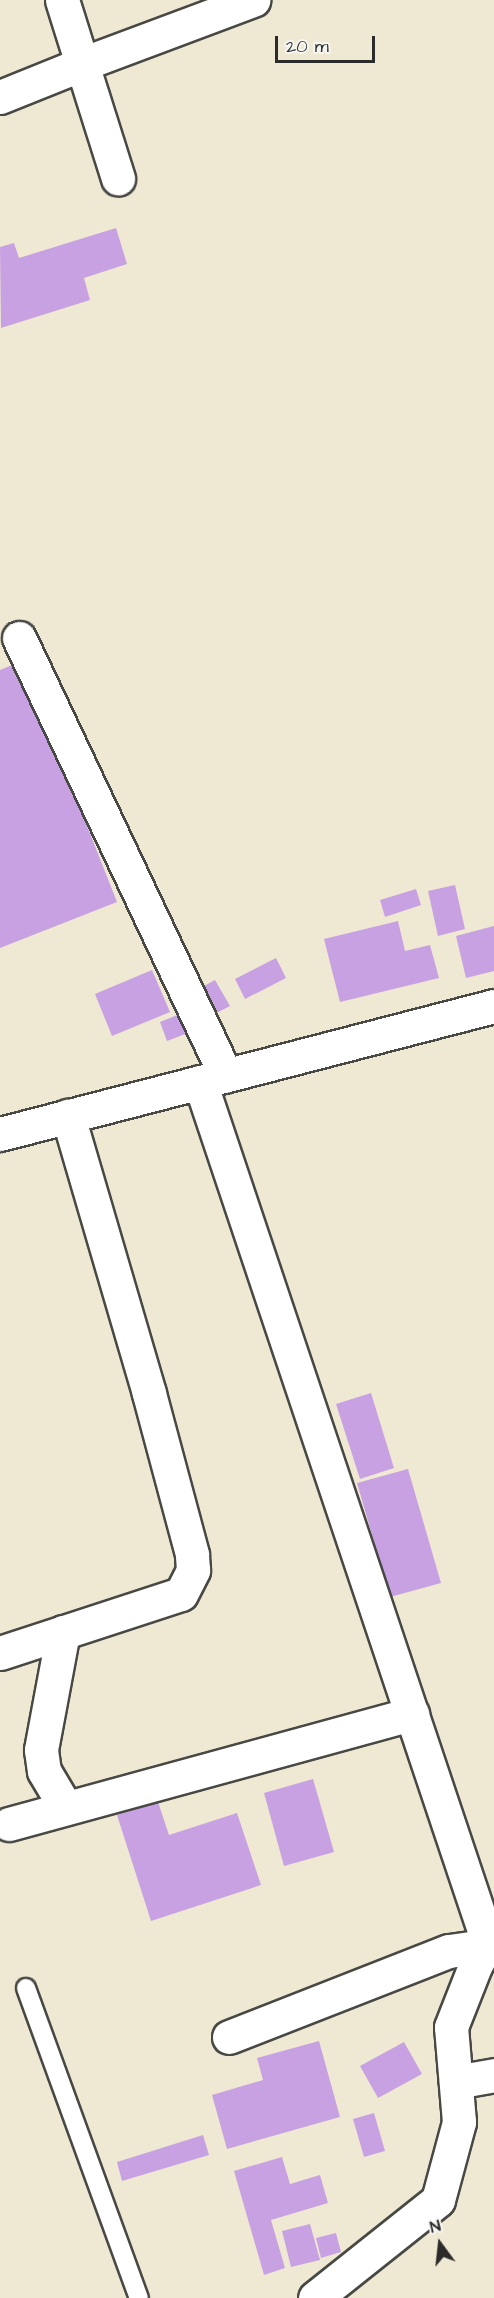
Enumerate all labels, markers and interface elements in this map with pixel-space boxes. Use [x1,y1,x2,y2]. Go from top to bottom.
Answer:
scale bar [278,24,378,62]
text: 20 m [286,34,329,59]
north arrow [410,2214,470,2274]
text: N [428,2215,443,2239]

